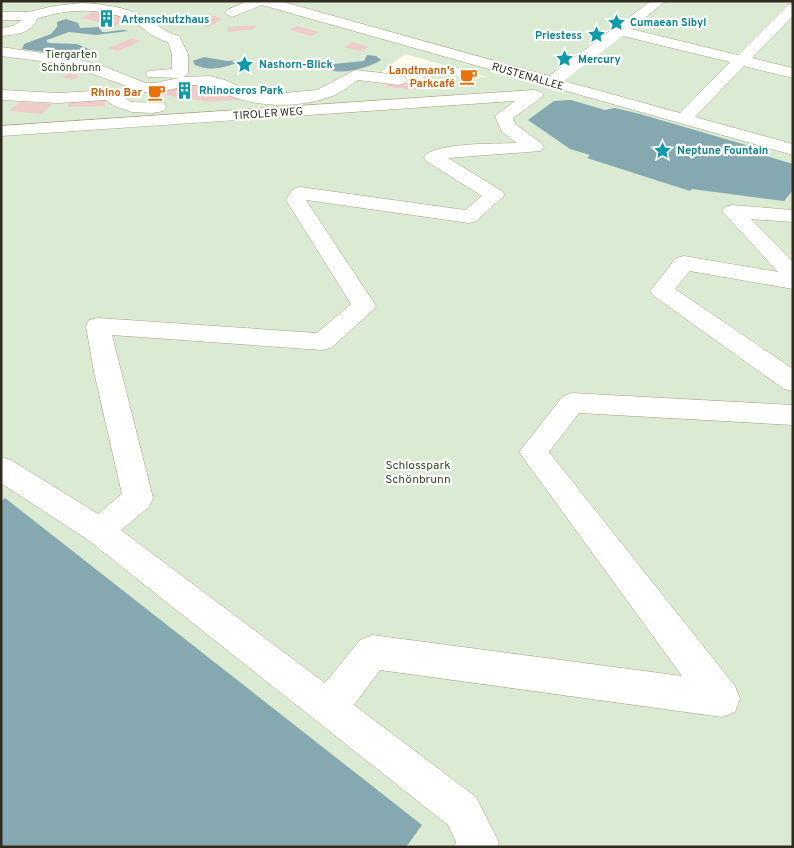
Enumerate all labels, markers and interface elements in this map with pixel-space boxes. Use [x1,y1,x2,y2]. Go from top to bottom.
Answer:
building icon: Artenschutzhaus [97,9,117,29]
place icon: Cumaean Sibyl [606,12,626,32]
place label: Artenschutzhaus [121,13,210,27]
place label: Cumaean Sibyl [630,16,706,30]
place icon: Priestess [586,25,606,45]
place label: Priestess [535,29,582,43]
park label: Tiergarten Schönbrunn [41,48,101,75]
place icon: Mercury [554,49,574,69]
place label: Mercury [578,53,621,67]
place icon: Nashorn-Blick [235,54,255,74]
place label: Nashorn-Blick [259,58,333,72]
street label: RUSTENALLEE [490,60,565,94]
place label: Landtmann's Parkcafé [389,64,455,91]
cafe icon: Landtmann's Parkcafé [459,66,479,86]
building icon: Rhinoceros Park [175,80,195,100]
cafe icon: Rhino Bar [146,82,166,102]
place label: Rhinoceros Park [199,84,283,98]
place label: Rhino Bar [91,86,142,100]
street label: TIROLER WEG [233,105,303,123]
place icon: Neptune Fountain [653,140,673,160]
place label: Neptune Fountain [677,144,768,158]
park label: Schlosspark Schönbrunn [385,458,451,488]

